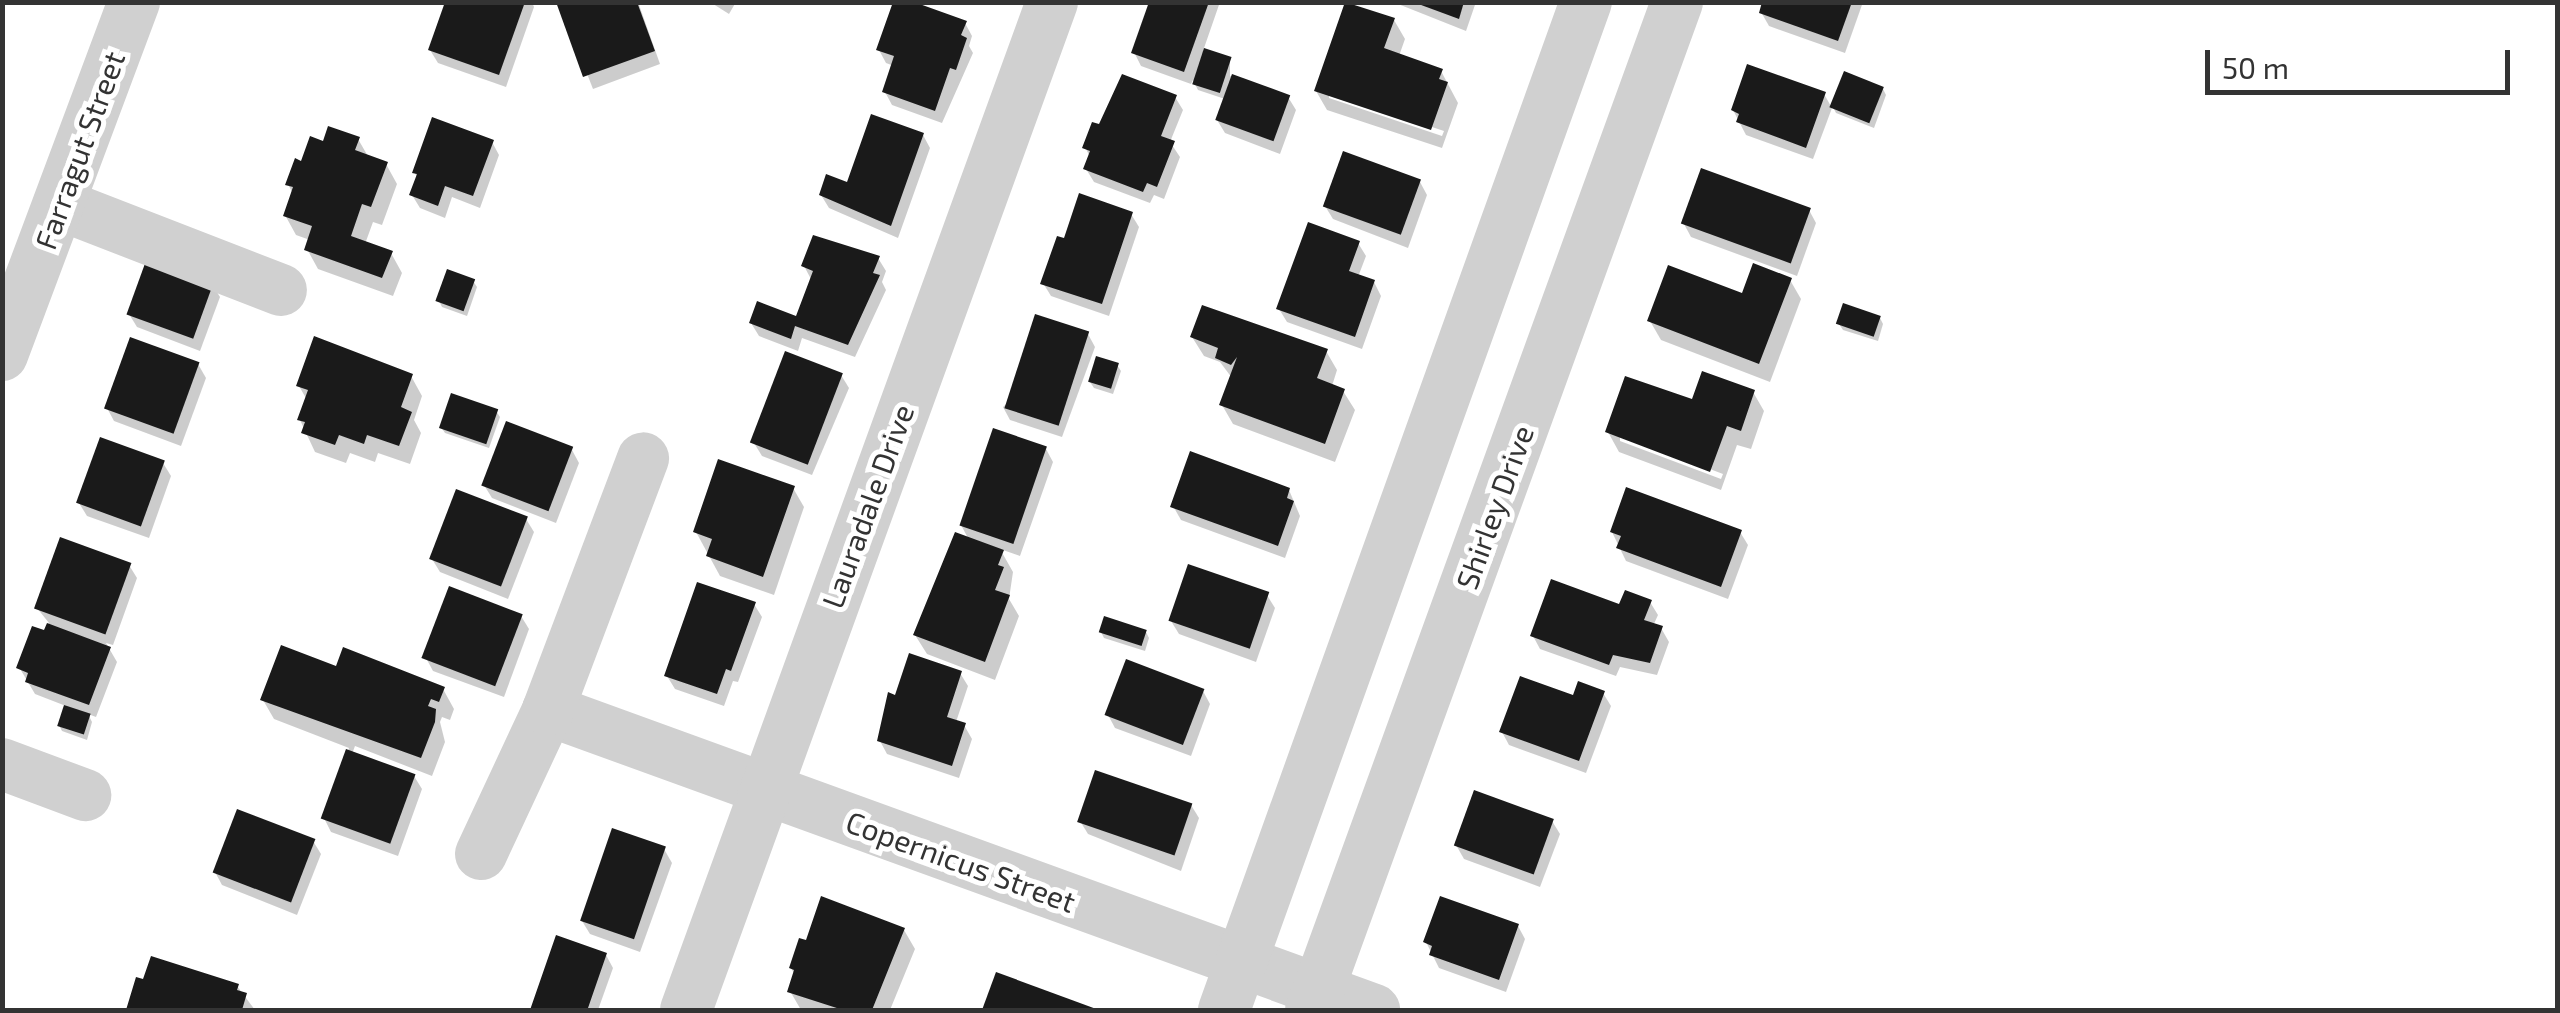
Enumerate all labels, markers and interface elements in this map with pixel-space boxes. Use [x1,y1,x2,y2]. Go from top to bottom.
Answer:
scale bar [2210,30,2515,92]
street label: Farragut Street [27,46,131,254]
text: 50 m [2222,49,2289,85]
street label: Lauradale Drive [813,399,921,613]
street label: Shirley Drive [1448,420,1540,594]
street label: Copernicus Street [841,803,1081,919]

